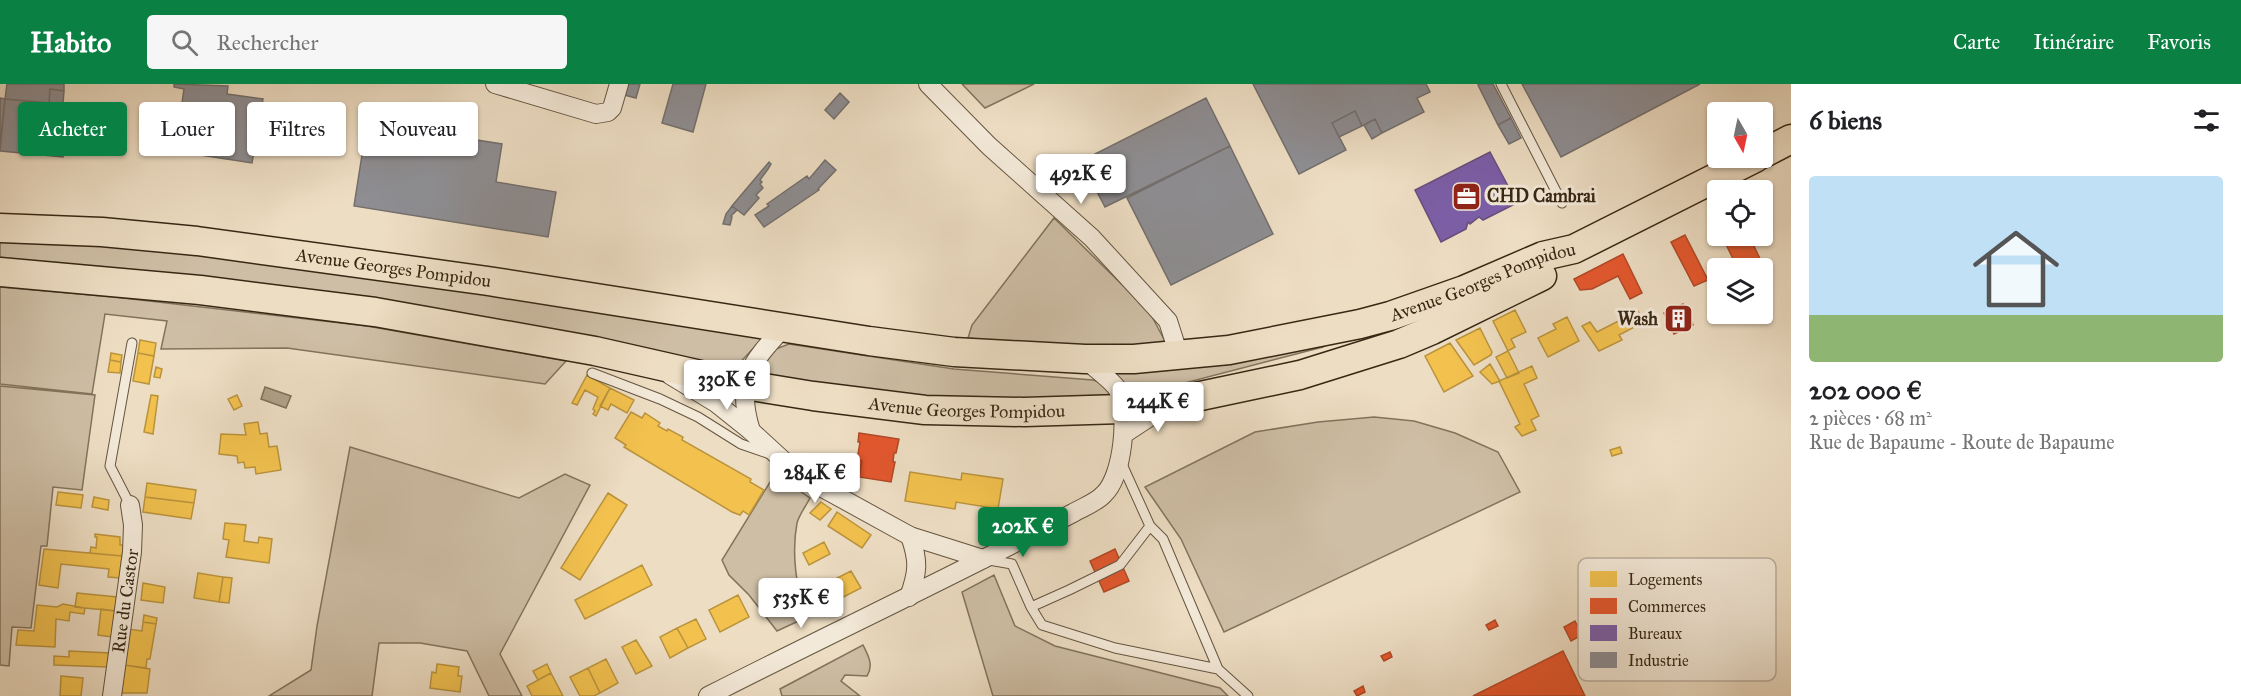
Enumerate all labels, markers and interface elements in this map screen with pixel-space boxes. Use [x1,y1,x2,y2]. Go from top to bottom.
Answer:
search box [147,15,567,69]
text: Habito [30,25,111,60]
icon: search [168,26,201,59]
text: Rechercher [216,29,319,56]
text: Carte [1953,29,2000,55]
text: Itinéraire [2033,29,2114,55]
text: Favoris [2147,29,2211,55]
chip: Acheter [18,102,127,156]
chip: Louer [139,102,235,156]
chip: Filtres [247,102,346,156]
chip: Nouveau [358,102,478,156]
north arrow [1707,102,1773,168]
map controls [1707,102,1773,324]
text: 6 biens [1809,104,1882,136]
icon: filters [2190,104,2223,137]
pin: 492K € [1032,154,1130,205]
text: 492K € [1050,161,1112,185]
office icon: CHD Cambrai [1450,180,1482,212]
button: locate [1707,180,1773,246]
place label: CHD Cambrai [1487,185,1597,207]
icon: home [1962,215,2070,323]
street label: Avenue Georges Pompidou [1386,238,1578,326]
street label: Avenue Georges Pompidou [294,244,493,292]
button: layers [1707,258,1773,324]
building icon: Wash [1663,303,1695,335]
place label: Wash [1618,308,1659,330]
pin: 330K € [678,360,776,411]
text: 330K € [698,367,756,391]
text: 202 000 € [1809,374,1922,406]
pin: 244K € [1109,382,1207,433]
text: 244K € [1127,389,1189,413]
street label: Avenue Georges Pompidou [866,392,1066,423]
text: 2 pièces · 68 m² [1809,406,1932,430]
text: Rue de Bapaume - Route de Bapaume [1809,430,2115,454]
pin: 284K € [766,453,864,504]
text: 284K € [784,460,846,484]
pin: 202K € [974,507,1072,558]
text: 202K € [992,514,1054,538]
street label: Rue du Castor [107,547,143,654]
legend [1578,558,1776,681]
text: Logements [1628,570,1702,590]
pin: 535K € [752,578,850,629]
text: 535K € [772,585,830,609]
text: Commerces [1628,597,1706,616]
text: Bureaux [1628,624,1682,643]
text: Industrie [1628,651,1689,670]

